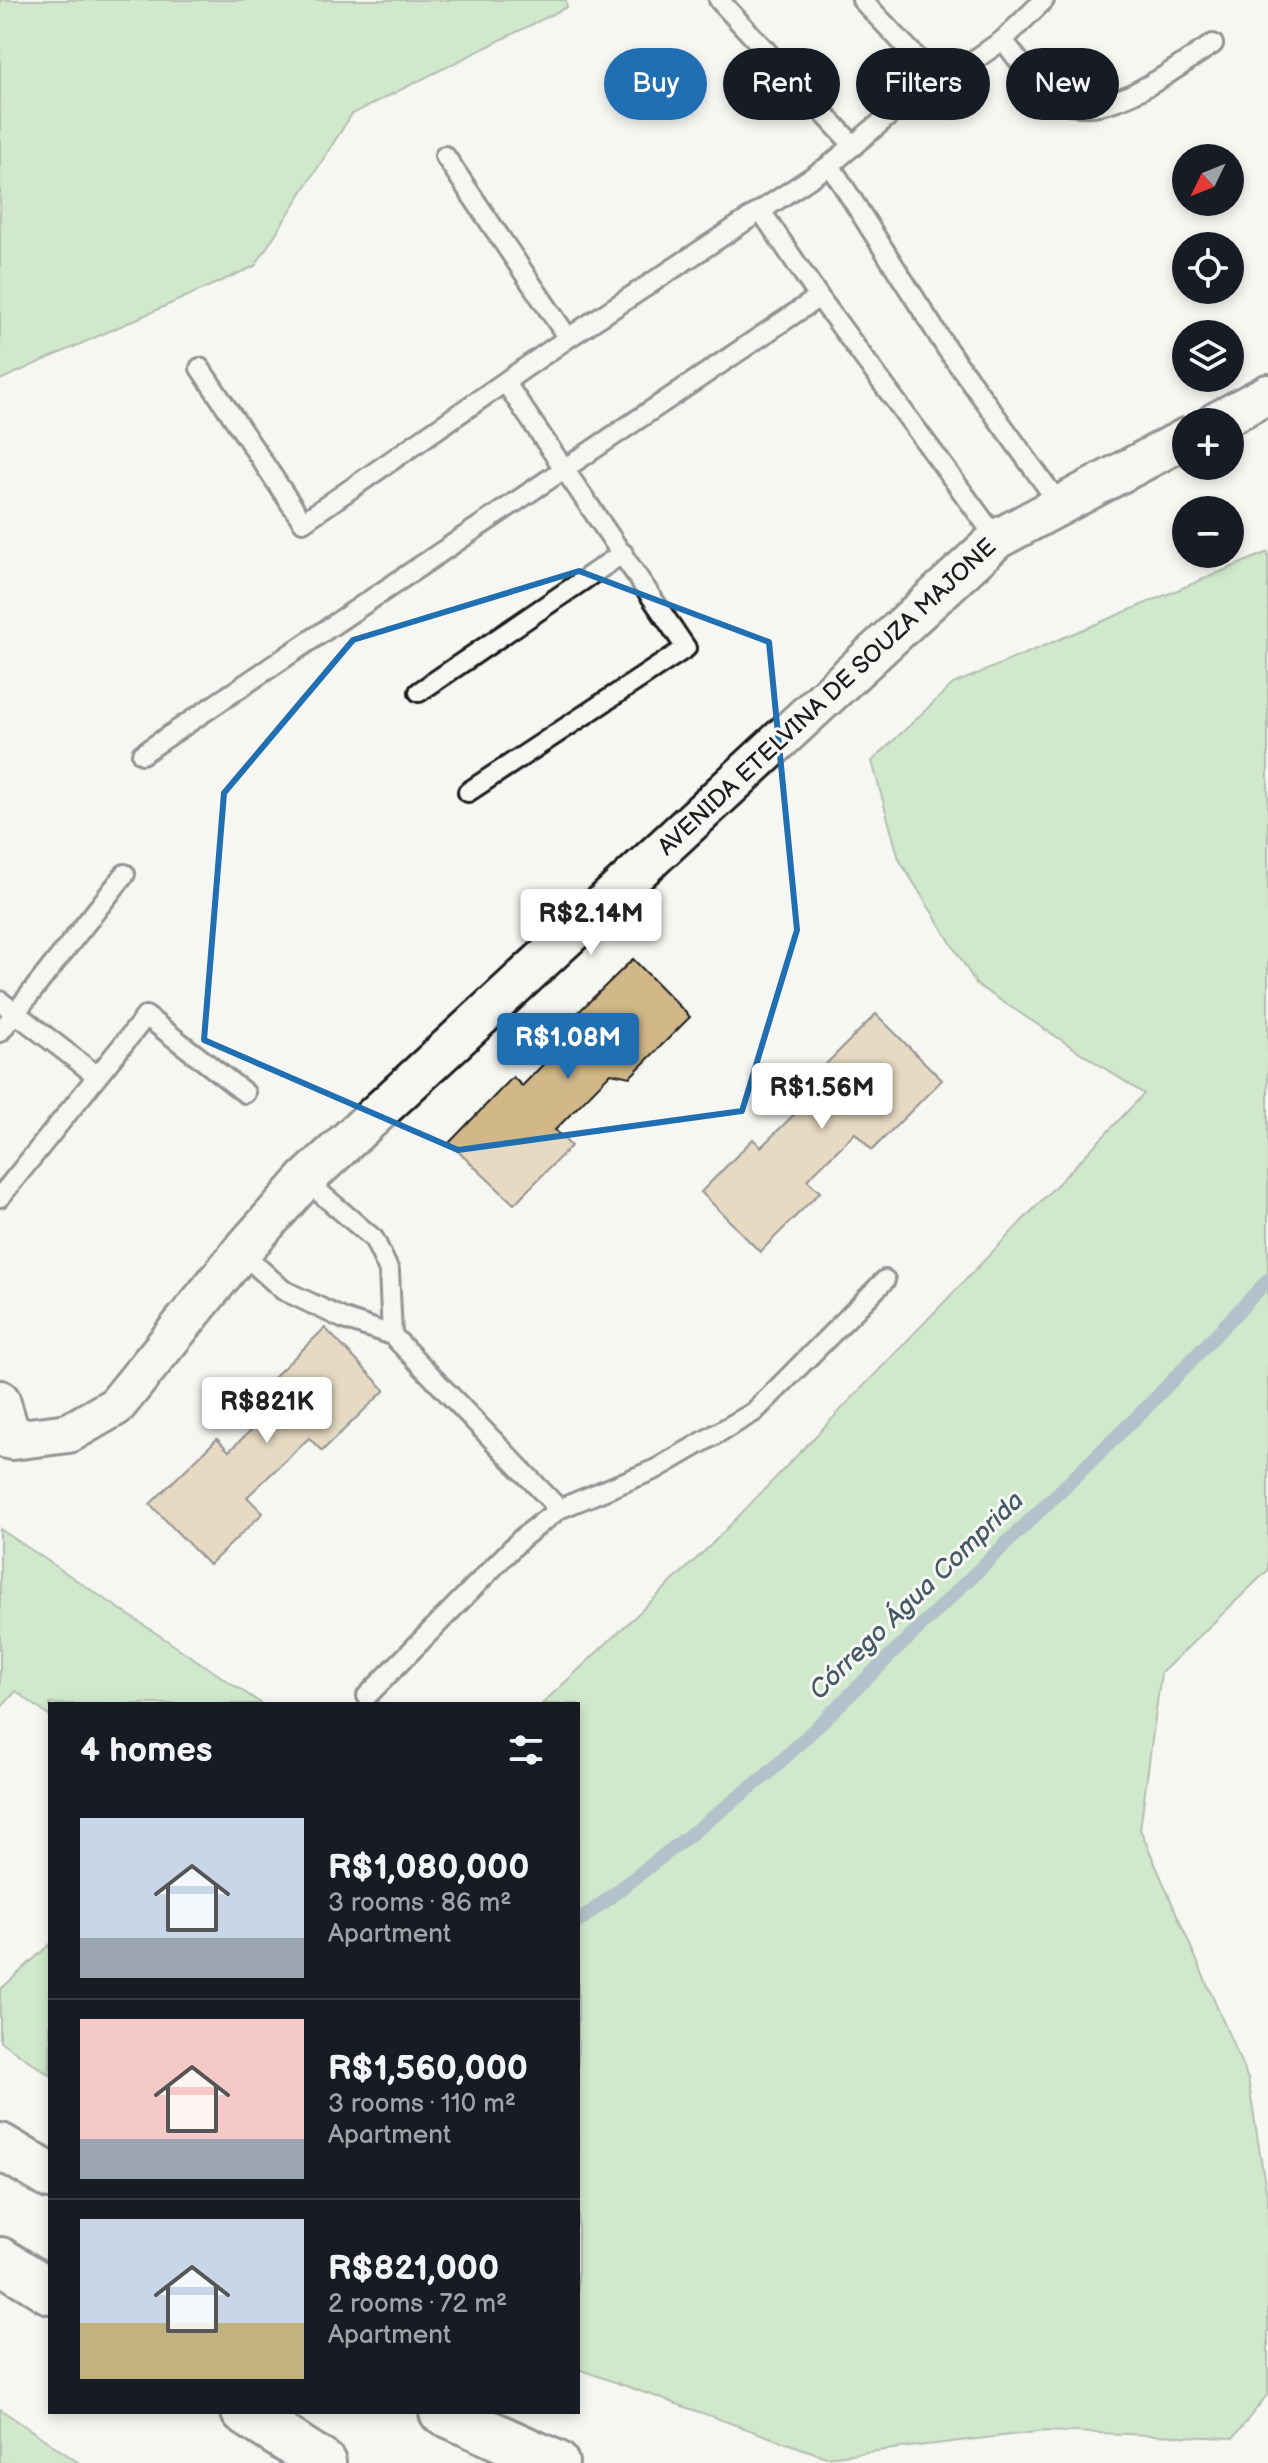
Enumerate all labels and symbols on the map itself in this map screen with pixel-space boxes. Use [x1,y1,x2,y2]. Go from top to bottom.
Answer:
north arrow [1172,144,1244,216]
street label: AVENIDA ETELVINA DE SOUZA MAJONE [652,532,1002,862]
pin: R$2.14M [517,889,665,957]
pin: R$1.08M [494,1013,642,1081]
pin: R$1.56M [748,1063,896,1131]
pin: R$821K [202,1377,332,1445]
water label: Córrego Água Comprida [803,1485,1031,1707]

